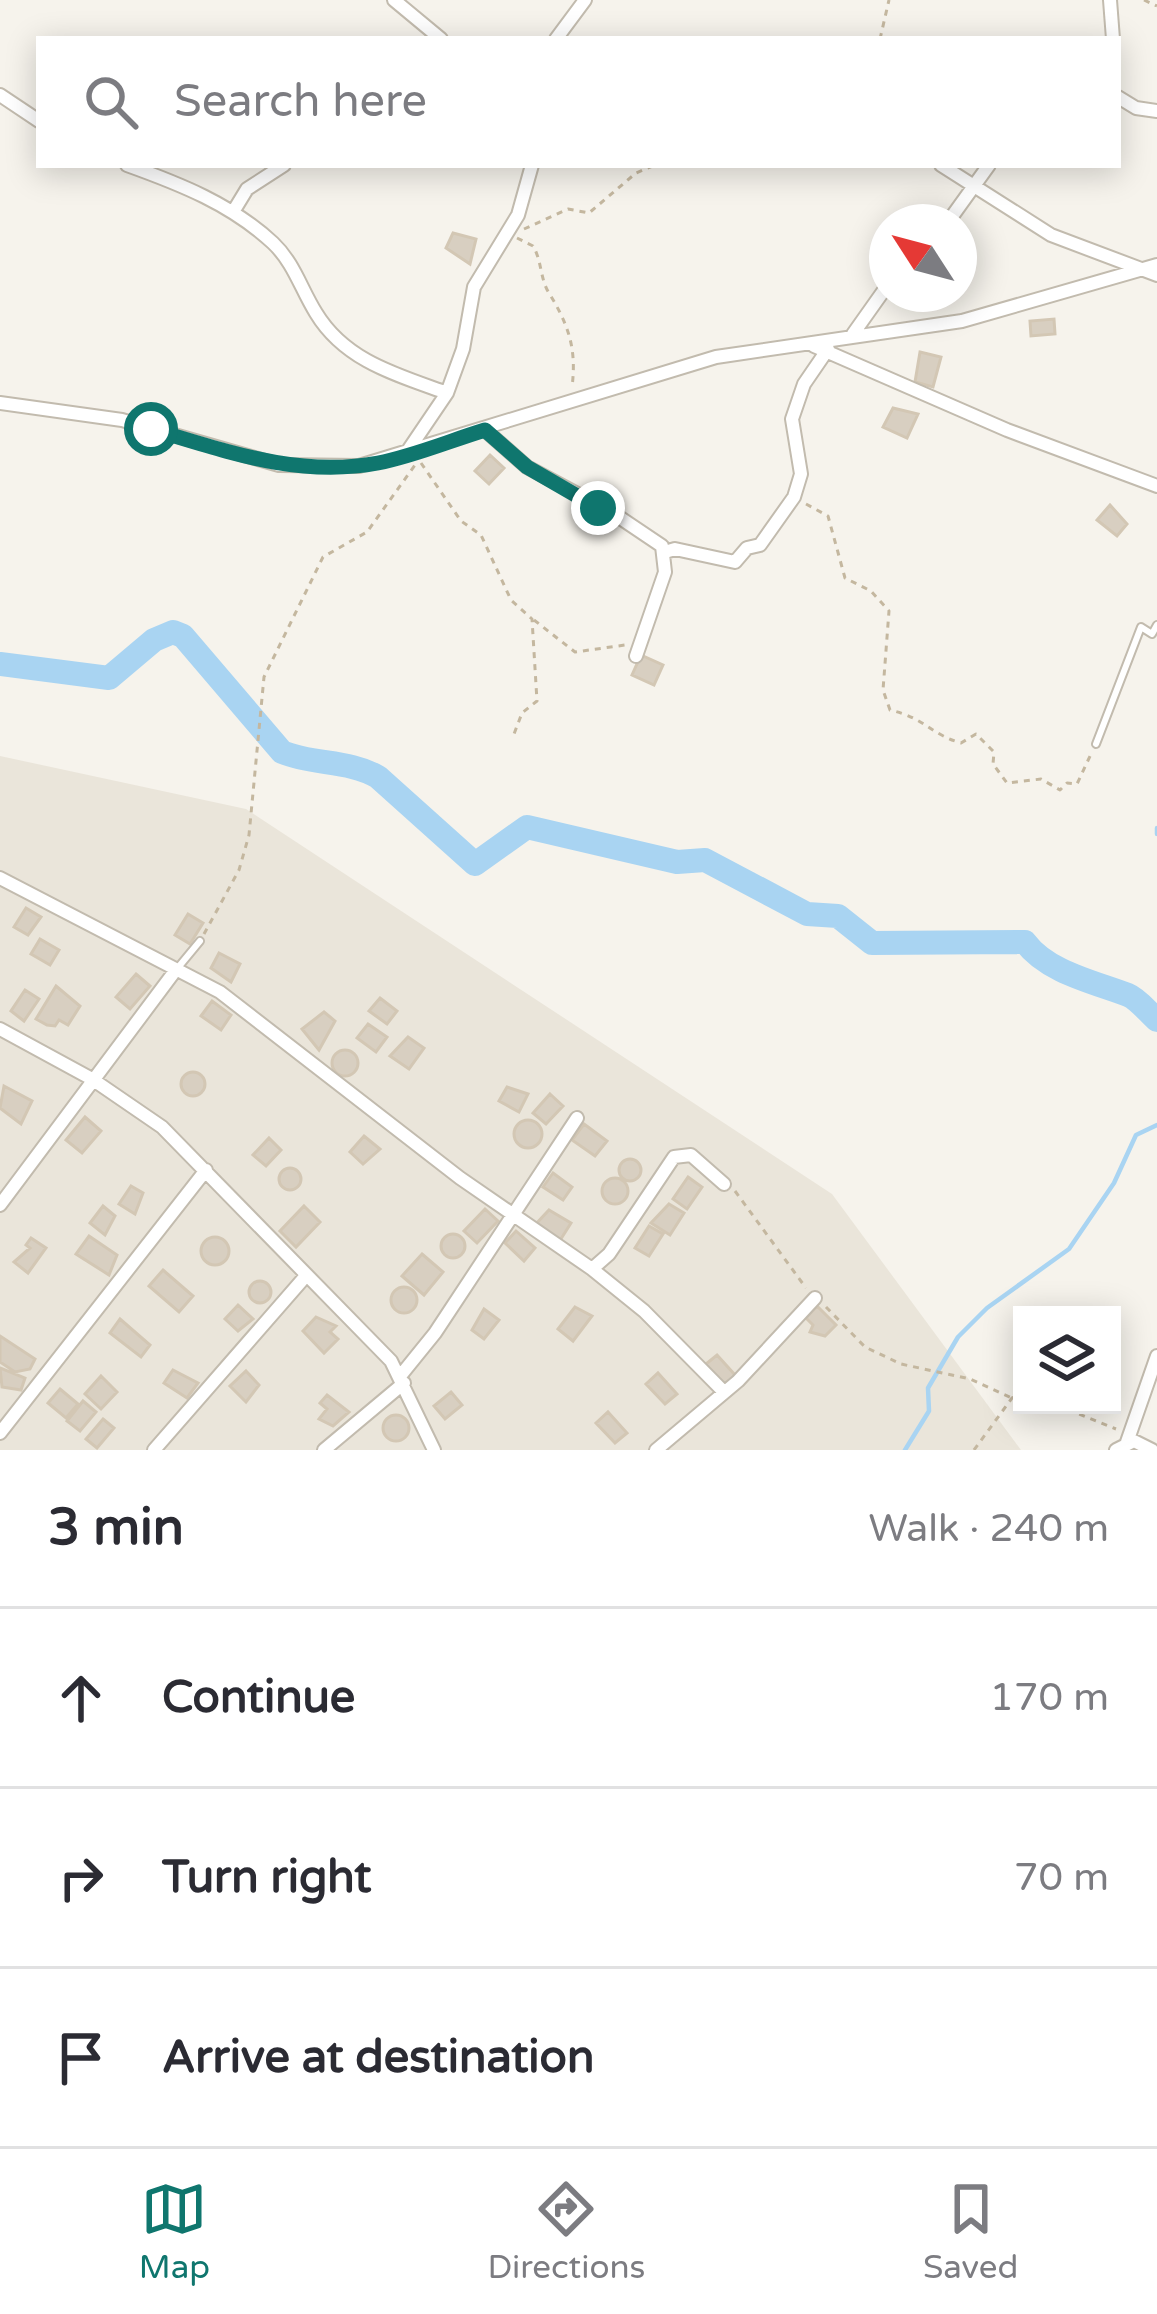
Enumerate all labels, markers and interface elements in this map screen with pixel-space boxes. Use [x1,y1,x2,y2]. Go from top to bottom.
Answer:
search box [36,36,1121,168]
icon: search [78,69,144,135]
text: Search here [174,75,427,129]
north arrow [869,204,977,312]
route start [124,402,178,456]
route end [571,481,625,535]
map controls [1013,1306,1121,1414]
button: layers [1013,1306,1121,1414]
text: 3 min [48,1497,184,1559]
text: Walk · 240 m [868,1505,1109,1552]
icon: ahead [48,1665,114,1731]
text: Continue [162,1671,355,1725]
text: 170 m [990,1674,1109,1721]
icon: right [48,1845,114,1911]
text: Turn right [162,1851,371,1905]
text: 70 m [1014,1854,1109,1901]
icon: arrive [48,2025,114,2091]
text: Arrive at destination [162,2031,594,2085]
tab: Map [139,2176,210,2287]
tab: Directions [488,2176,645,2287]
tab: Saved [923,2176,1018,2287]

